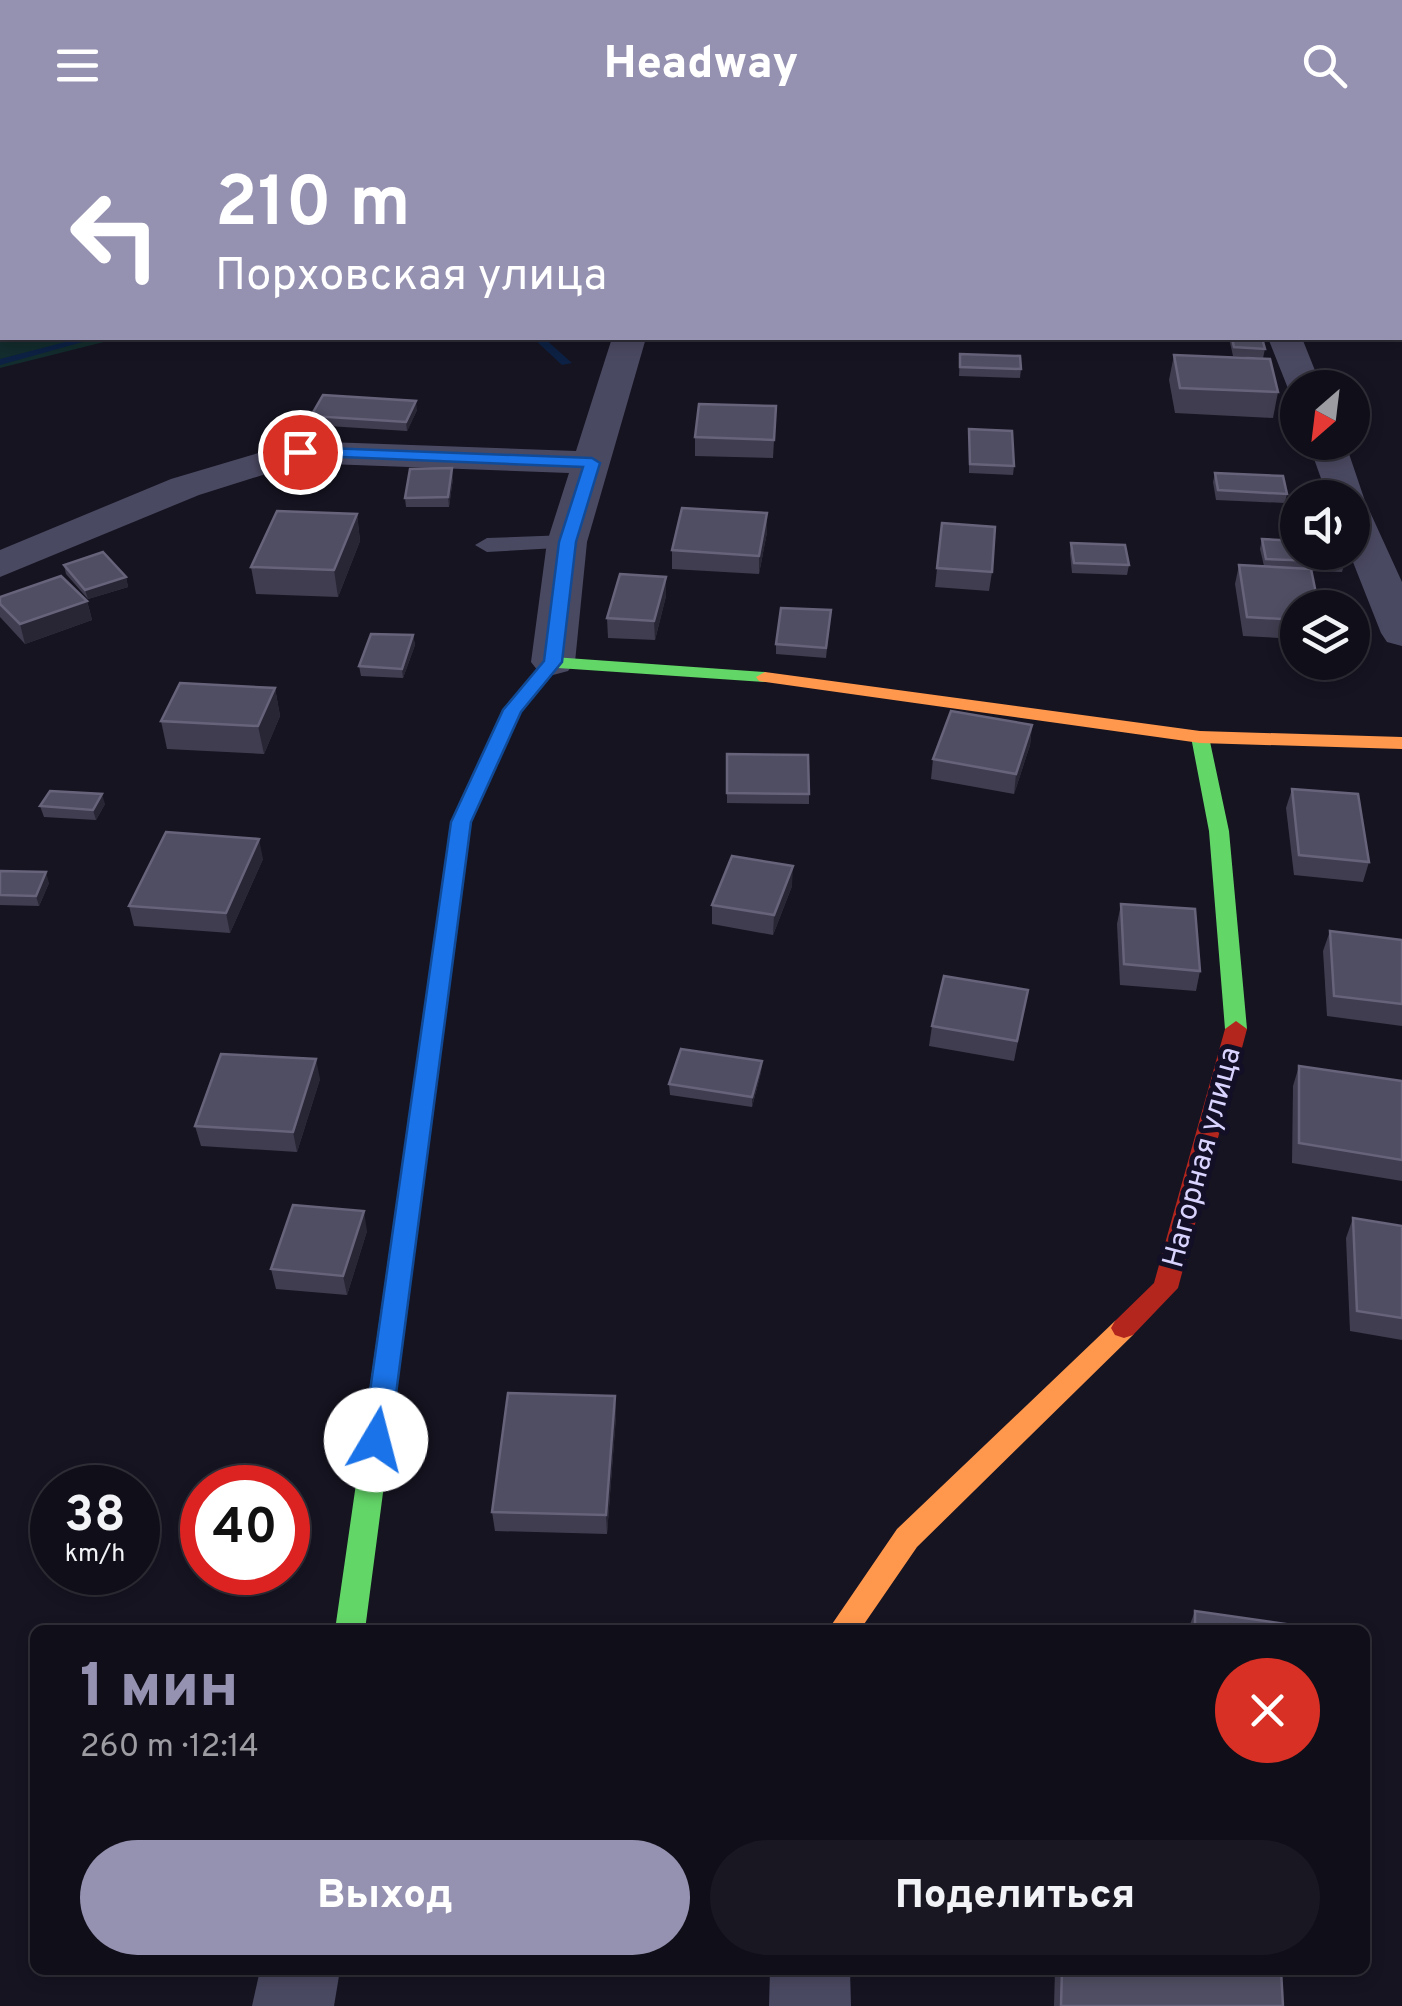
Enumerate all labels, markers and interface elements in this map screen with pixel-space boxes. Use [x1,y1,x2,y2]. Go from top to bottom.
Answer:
text: Headway [604,37,798,94]
icon: menu [50,38,105,93]
icon: search [1297,38,1352,93]
text: 210 m [215,162,411,251]
icon: left [50,170,180,300]
text: Порховская улица [215,249,607,306]
north arrow [1280,370,1370,460]
map controls [1280,370,1370,680]
pin [258,410,343,495]
icon: arrive [273,425,328,480]
button: sound [1280,480,1370,570]
button: layers [1280,590,1370,680]
street label: Нагорная улица [1156,1043,1251,1272]
position arrow [324,1388,428,1492]
speed limit sign: 40 [180,1465,310,1595]
text: 38 [64,1486,126,1549]
text: km/h [65,1539,125,1571]
text: 1 мин [80,1652,238,1728]
button: close [1215,1658,1320,1763]
text: 260 m · 12:14 [80,1728,259,1768]
button: Выход [80,1840,690,1955]
button: Поделиться [710,1840,1320,1955]

